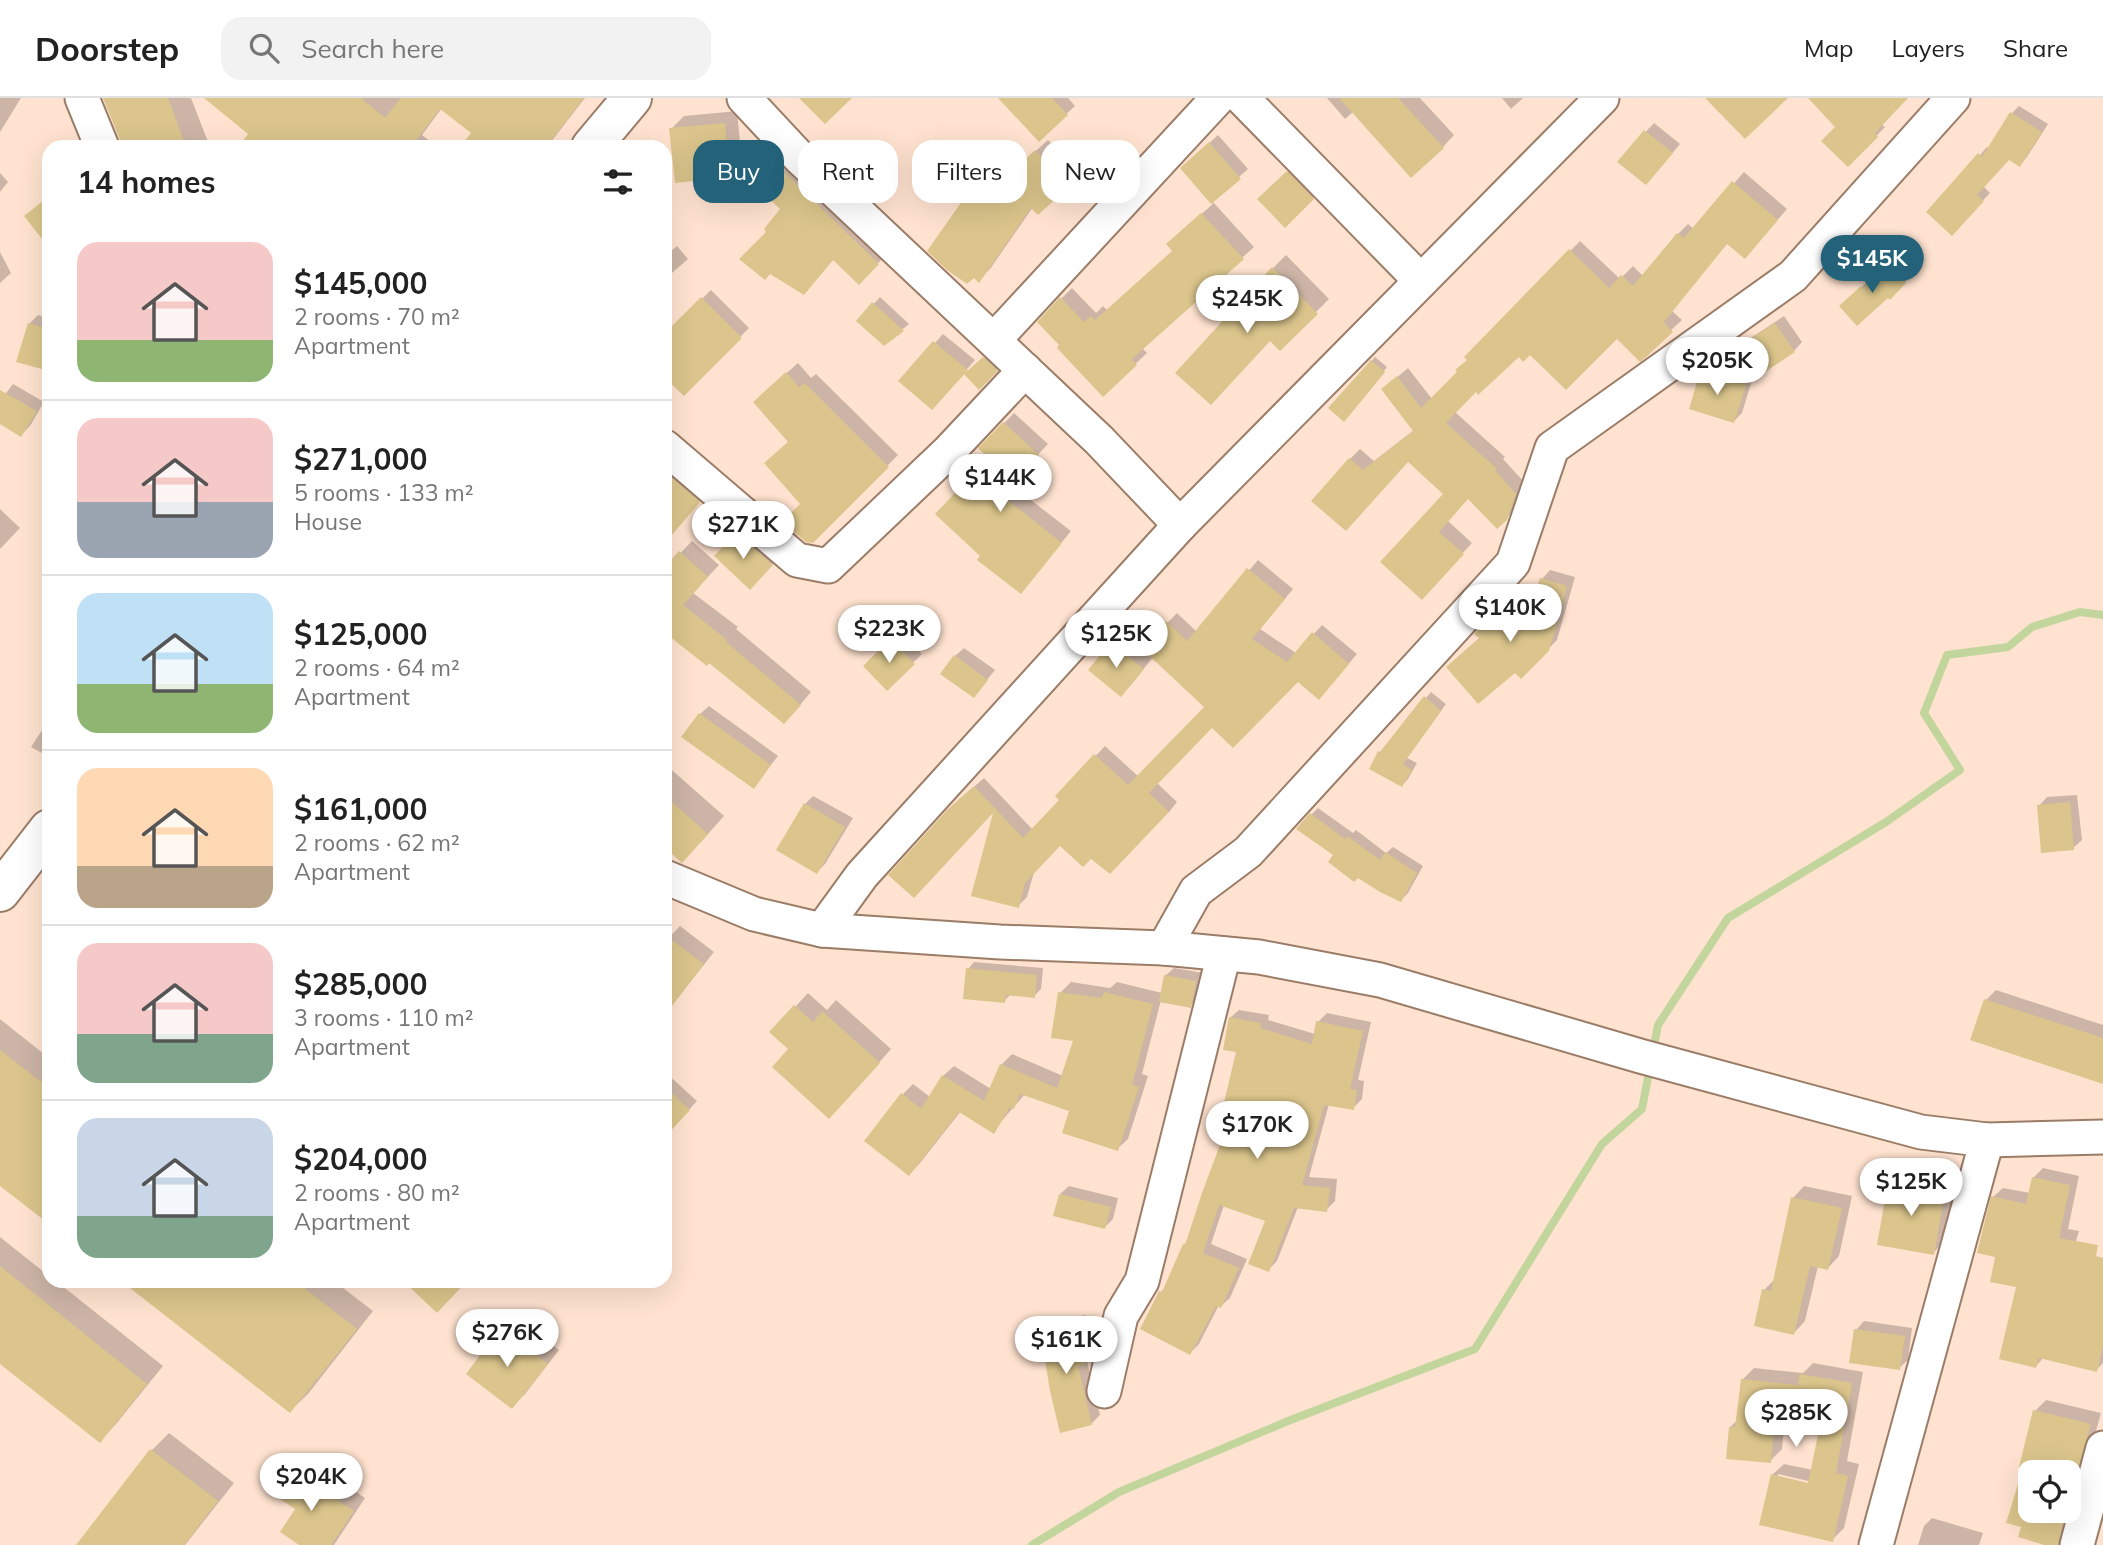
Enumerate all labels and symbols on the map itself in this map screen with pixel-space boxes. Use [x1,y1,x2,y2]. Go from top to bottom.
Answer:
pin: $145K [1823,236,1921,295]
pin: $245K [1198,275,1296,335]
pin: $205K [1668,338,1766,397]
pin: $144K [951,454,1049,514]
pin: $271K [694,502,792,561]
pin: $140K [1461,584,1559,644]
pin: $223K [840,606,938,665]
pin: $125K [1067,610,1165,670]
pin: $170K [1208,1102,1306,1161]
pin: $125K [1862,1158,1960,1218]
pin: $276K [458,1310,556,1369]
pin: $161K [1017,1316,1115,1376]
pin: $285K [1747,1390,1845,1449]
pin: $204K [262,1454,360,1513]

